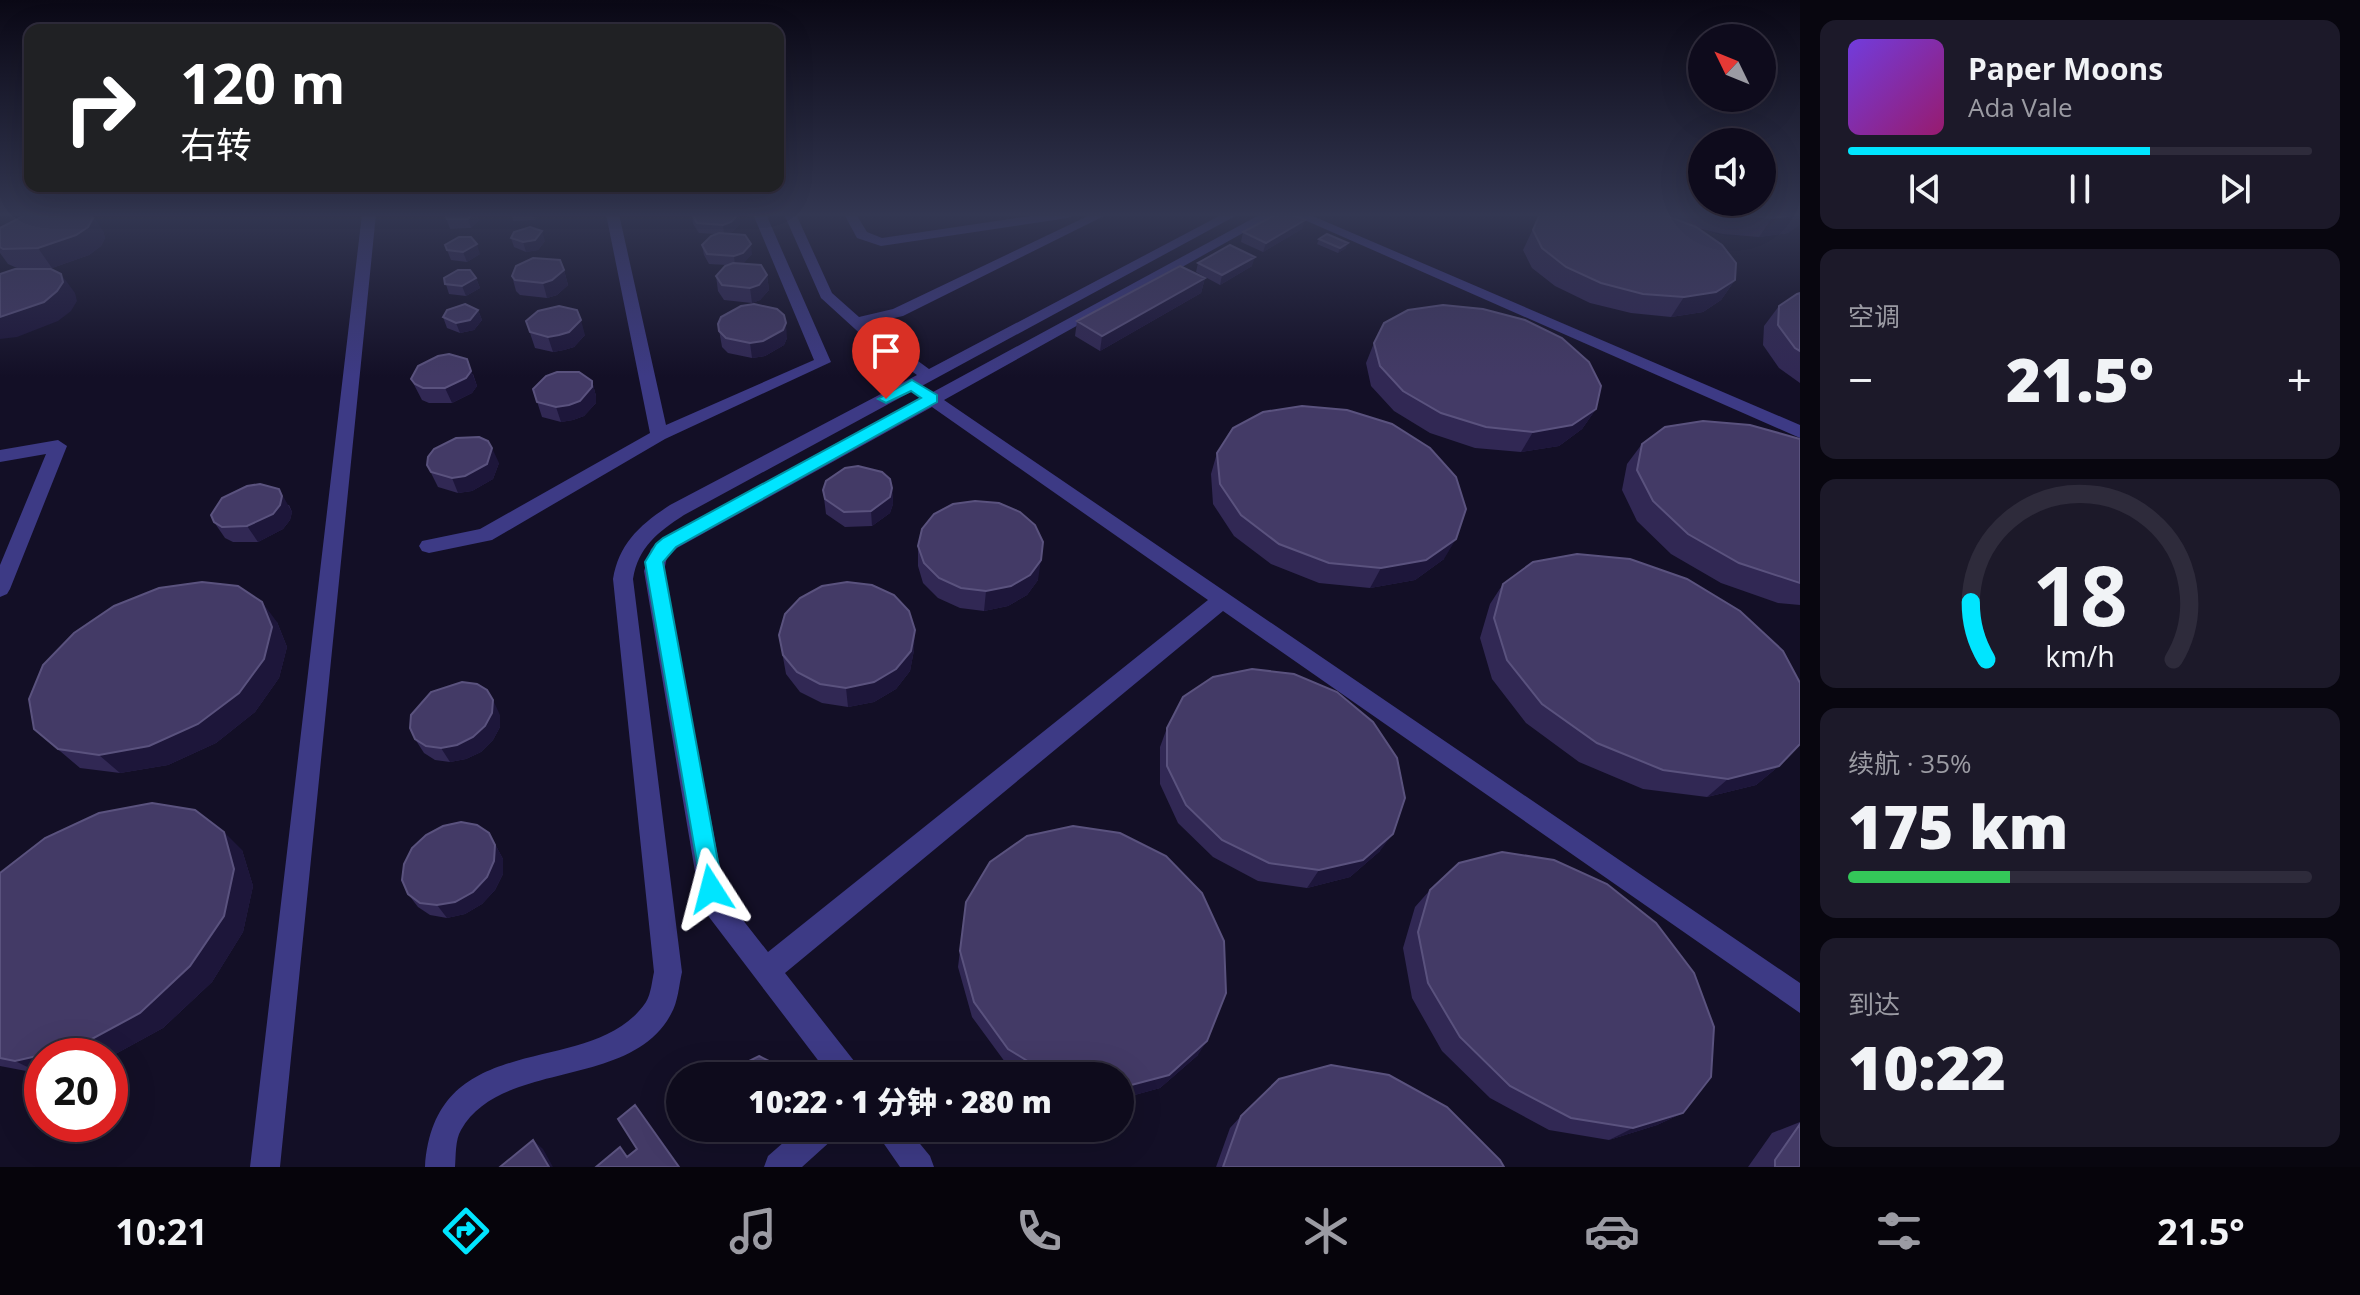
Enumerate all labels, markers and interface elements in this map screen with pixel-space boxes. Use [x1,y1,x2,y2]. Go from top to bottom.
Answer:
north arrow [1688,24,1776,112]
map controls [1688,24,1776,216]
text: 120 m [180,44,346,120]
text: Paper Moons [1968,48,2163,89]
icon: right [48,56,152,160]
text: Ada Vale [1968,89,2073,125]
text: 右转 [180,120,252,169]
button: sound [1688,128,1776,216]
icon: previous [1903,167,1947,211]
icon: pause [2058,167,2102,211]
icon: next [2213,167,2257,211]
text: 空调 [1848,298,1900,334]
pin [852,317,920,399]
icon: arrive [864,329,908,373]
text: 21.5° [2006,338,2154,420]
text: − [1848,349,1873,409]
text: + [2287,349,2312,409]
text: 18 [2032,536,2128,649]
text: km/h [2045,636,2115,675]
text: 续航 · 35% [1848,745,1972,781]
text: 175 km [1848,785,2069,867]
position arrow [669,847,753,931]
text: 到达 [1848,986,1900,1022]
text: 10:22 [1848,1026,2006,1108]
speed limit sign: 20 [24,1038,128,1142]
text: 10:22 · 1 分钟 · 280 m [748,1081,1052,1122]
icon: directions [438,1203,494,1259]
icon: music [725,1203,781,1259]
icon: phone [1011,1203,1067,1259]
icon: climate [1298,1203,1354,1259]
icon: car [1584,1203,1640,1259]
icon: filters [1871,1203,1927,1259]
text: 10:21 [115,1207,208,1256]
text: 21.5° [2157,1207,2245,1256]

